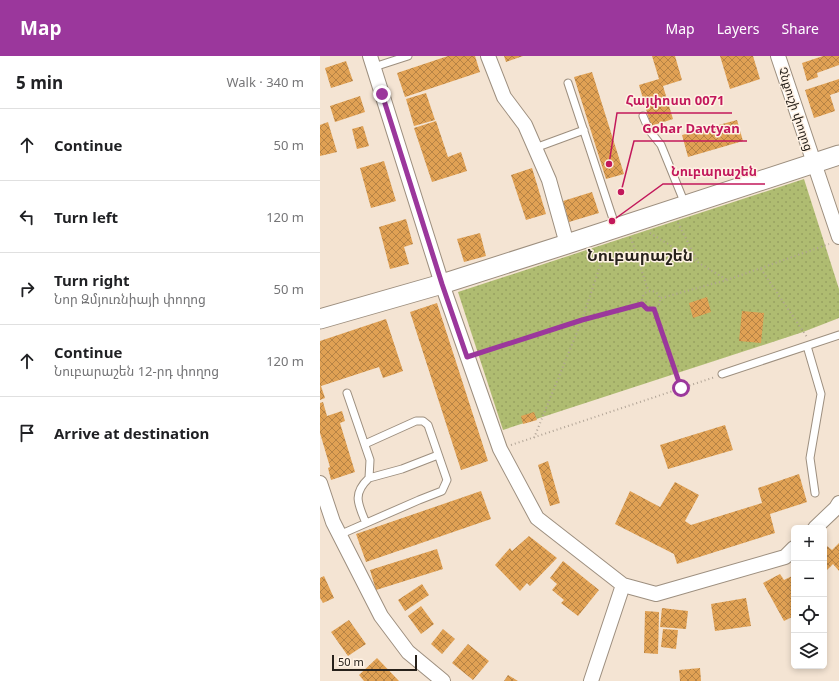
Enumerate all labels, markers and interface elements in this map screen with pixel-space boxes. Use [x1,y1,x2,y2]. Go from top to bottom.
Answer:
text: Map [20,15,61,41]
text: Map [666,19,695,38]
text: Layers [717,19,759,38]
text: Share [781,19,819,38]
street label: Չնքուշի փողոց [774,65,818,153]
text: 5 min [16,71,63,94]
text: Walk · 340 m [226,73,304,91]
route end [373,85,391,103]
callout: Հայփոստ 0071 [617,88,732,113]
text: Հայփոստ 0071 [625,91,725,109]
callout: Gohar Davtyan [634,116,747,141]
text: Gohar Davtyan [642,119,740,137]
icon: ahead [16,134,38,156]
text: Continue [54,135,122,155]
text: 50 m [274,136,304,154]
callout: Նուբարաշեն [663,159,765,184]
text: Նուբարաշեն [671,162,757,180]
icon: left [16,206,38,228]
text: Turn left [54,207,118,227]
text: 120 m [266,208,304,226]
district label: Նուբարաշեն [587,244,693,266]
text: Turn right [54,270,130,290]
icon: right [16,278,38,300]
text: 50 m [274,280,304,298]
text: Նոր Զմյուռնիայի փողոց [54,290,206,308]
text: Continue [54,342,122,362]
icon: ahead [16,350,38,372]
text: 120 m [266,352,304,370]
text: Նուբարաշեն 12-րդ փողոց [54,362,219,380]
route start [672,379,690,397]
icon: arrive [16,422,38,444]
text: Arrive at destination [54,423,209,443]
map controls [791,525,827,669]
button: + [791,525,827,561]
button: − [791,561,827,597]
button: locate [791,597,827,633]
button: layers [791,633,827,669]
scale bar [332,653,417,672]
text: 50 m [338,654,364,669]

